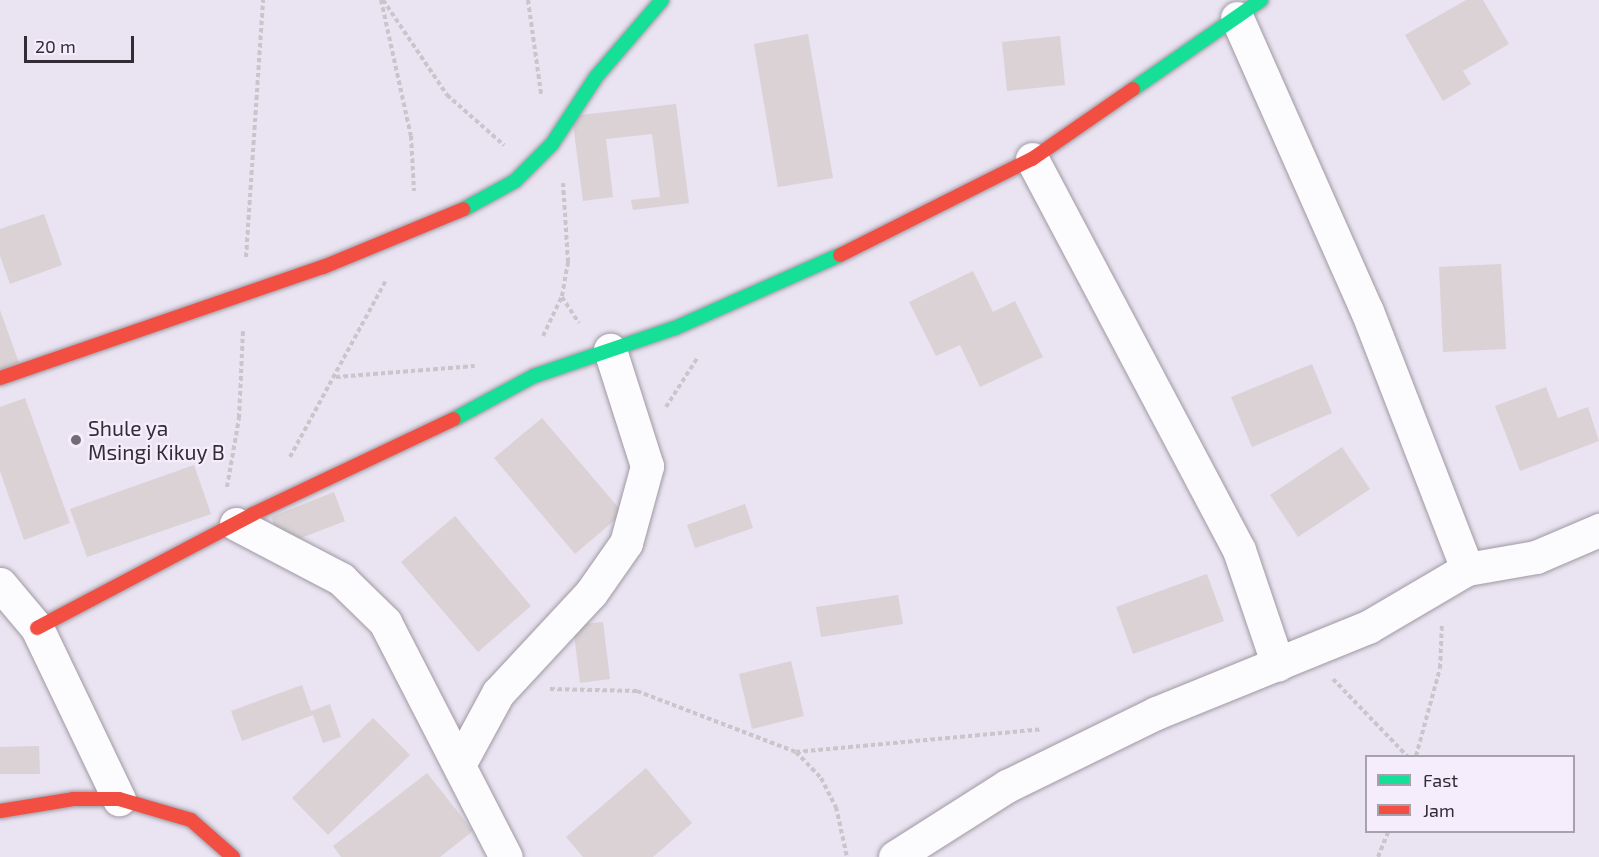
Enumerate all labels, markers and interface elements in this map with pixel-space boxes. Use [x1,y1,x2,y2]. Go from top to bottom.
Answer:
scale bar [27,24,136,62]
text: 20 m [35,35,76,57]
place label: Shule ya Msingi Kikuy B [88,415,225,465]
marker: Shule ya Msingi Kikuy B [69,433,83,447]
legend [1365,755,1575,833]
text: Fast [1423,769,1458,791]
text: Jam [1423,799,1455,821]

